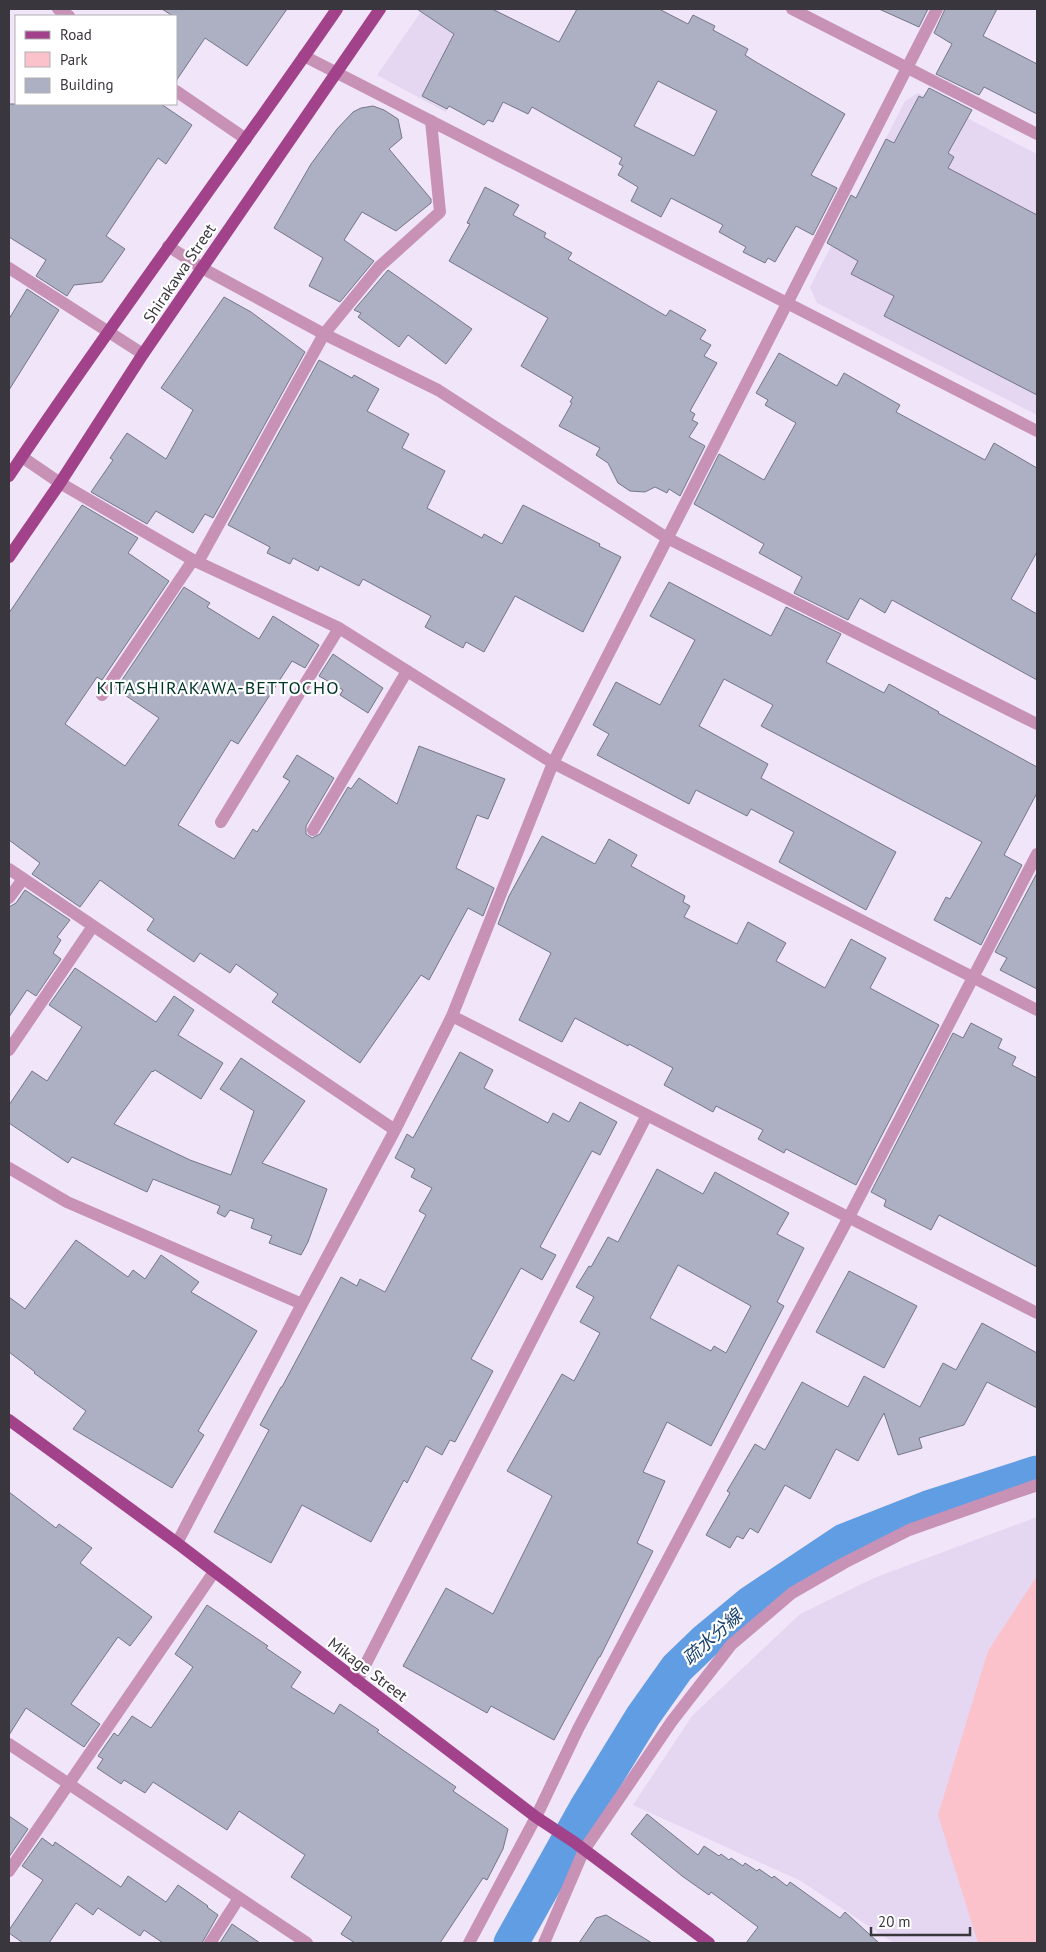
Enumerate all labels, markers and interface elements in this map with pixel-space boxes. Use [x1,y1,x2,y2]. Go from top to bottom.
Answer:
legend [15,15,178,105]
text: Road [60,25,92,44]
text: Park [60,50,88,69]
text: Building [60,75,114,94]
street label: Shirakawa Street [138,219,220,326]
district label: KITASHIRAKAWA-BETTOCHO [97,676,340,699]
water label: 疏水分線 [678,1603,748,1670]
street label: Mikage Street [324,1633,412,1706]
scale bar [871,1904,970,1936]
text: 20 m [878,1912,911,1931]

